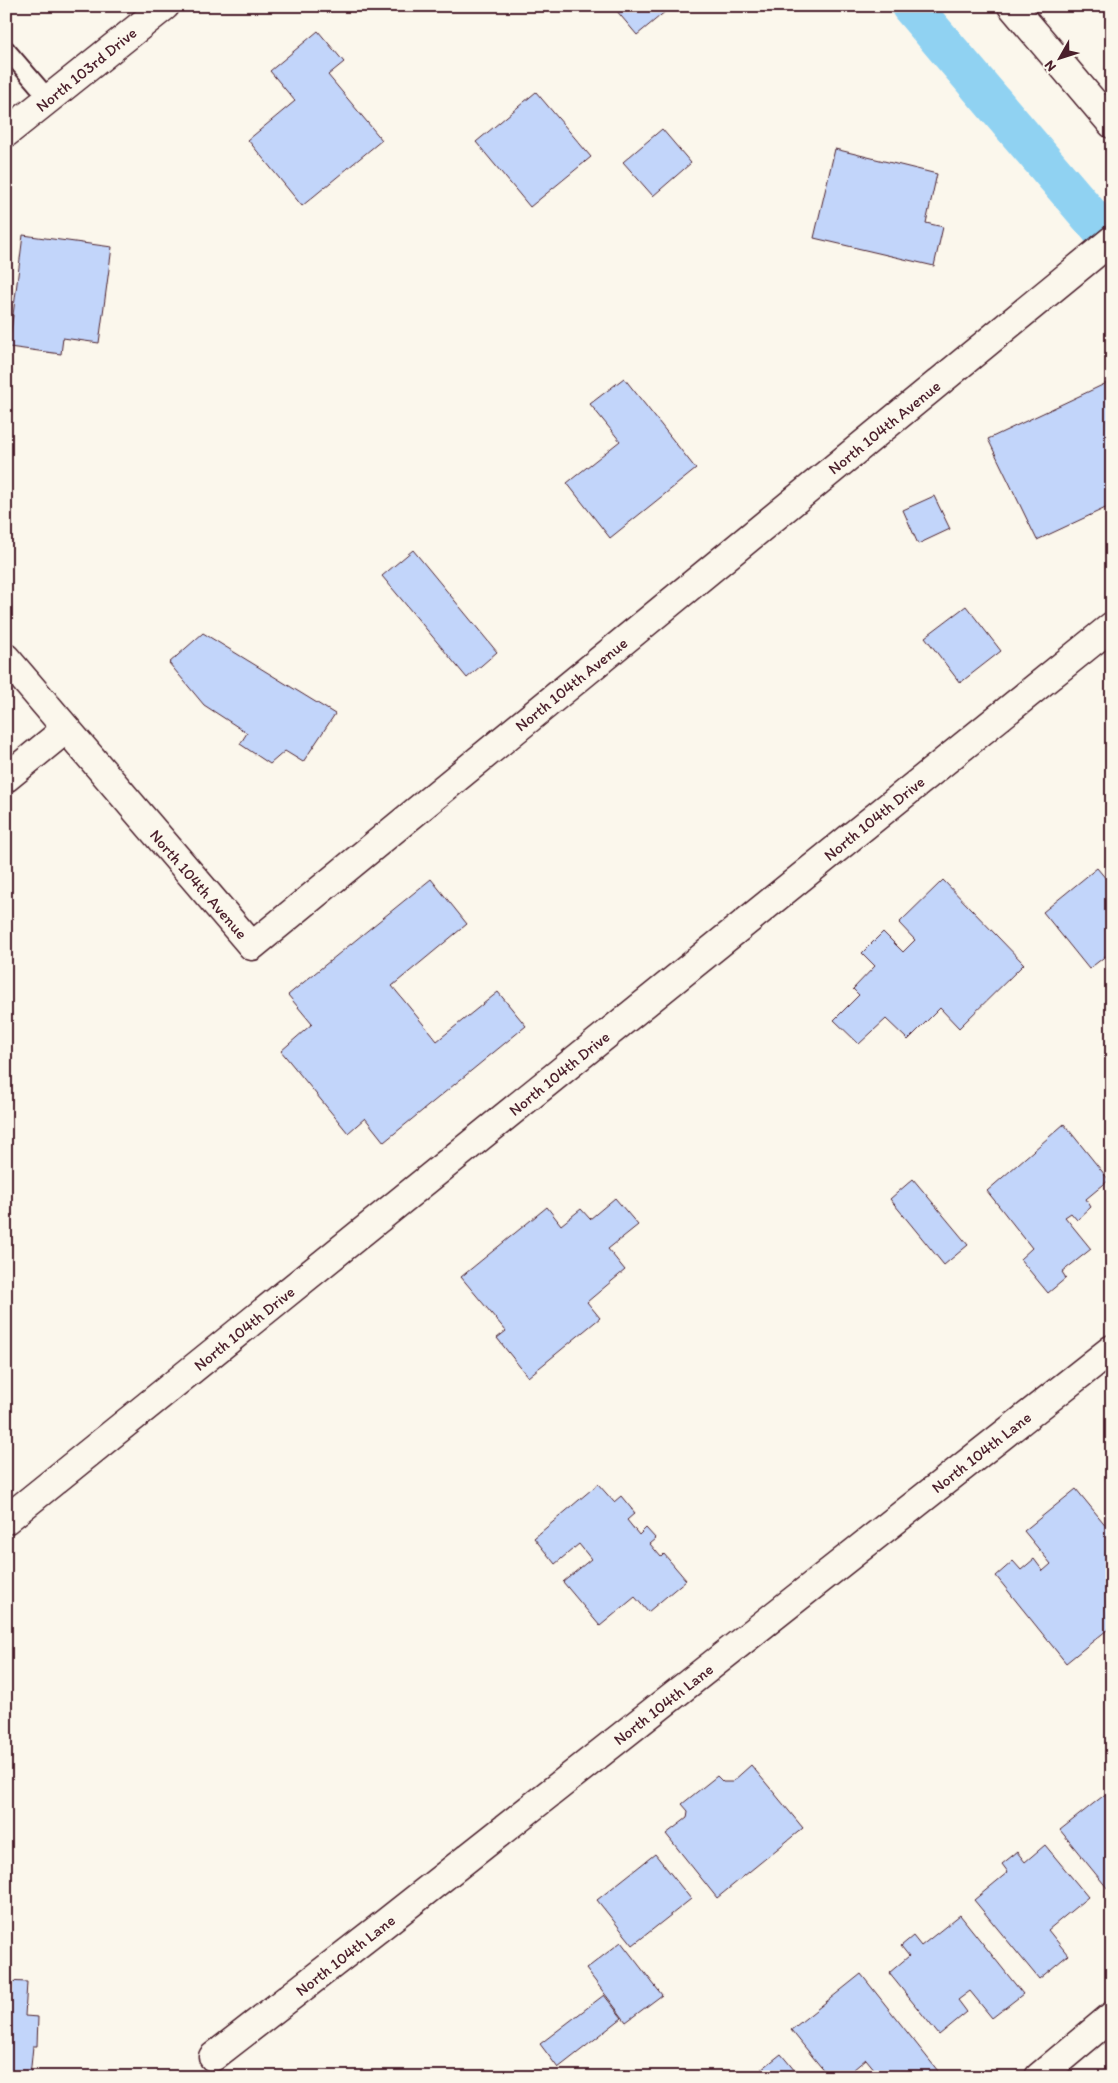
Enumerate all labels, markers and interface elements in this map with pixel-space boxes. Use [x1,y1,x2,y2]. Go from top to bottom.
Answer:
street label: North 103rd Drive [32,23,140,116]
north arrow [1036,32,1086,82]
text: N [1041,57,1060,75]
street label: North 104th Avenue [824,376,944,478]
street label: North 104th Avenue [511,633,631,735]
street label: North 104th Drive [820,772,929,865]
street label: North 104th Avenue [146,826,252,943]
street label: North 104th Drive [505,1027,614,1120]
street label: North 104th Drive [190,1282,299,1375]
street label: North 104th Lane [928,1408,1035,1497]
street label: North 104th Lane [610,1660,717,1749]
street label: North 104th Lane [292,1911,399,2000]

